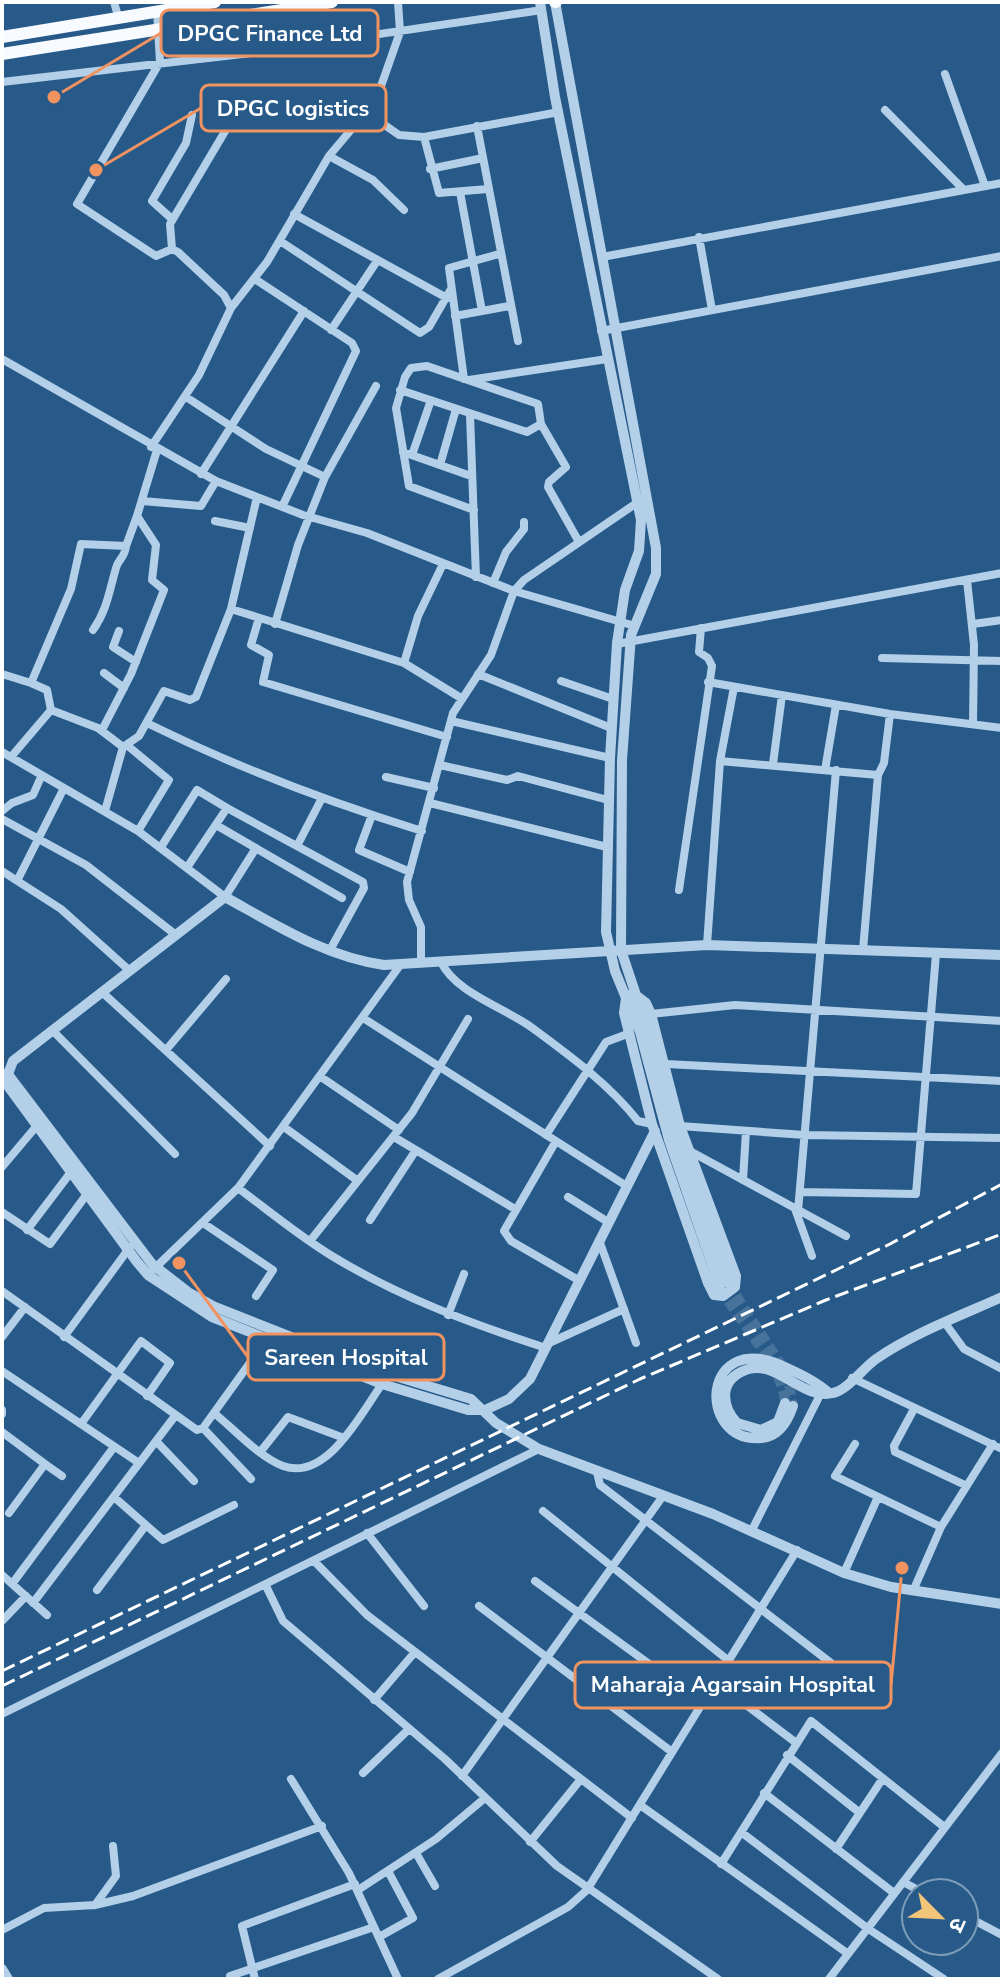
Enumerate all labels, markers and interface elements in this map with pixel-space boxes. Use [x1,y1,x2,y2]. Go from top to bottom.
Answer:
callout: DPGC Finance Ltd [161,10,378,56]
text: DPGC Finance Ltd [177,19,363,49]
callout: DPGC logistics [201,85,386,131]
text: DPGC logistics [217,94,369,124]
callout: Sareen Hospital [248,1334,444,1380]
text: Sareen Hospital [264,1343,428,1373]
callout: Maharaja Agarsain Hospital [575,1662,891,1708]
text: Maharaja Agarsain Hospital [591,1670,875,1700]
north arrow [900,1877,980,1957]
text: उ [941,1913,974,1938]

